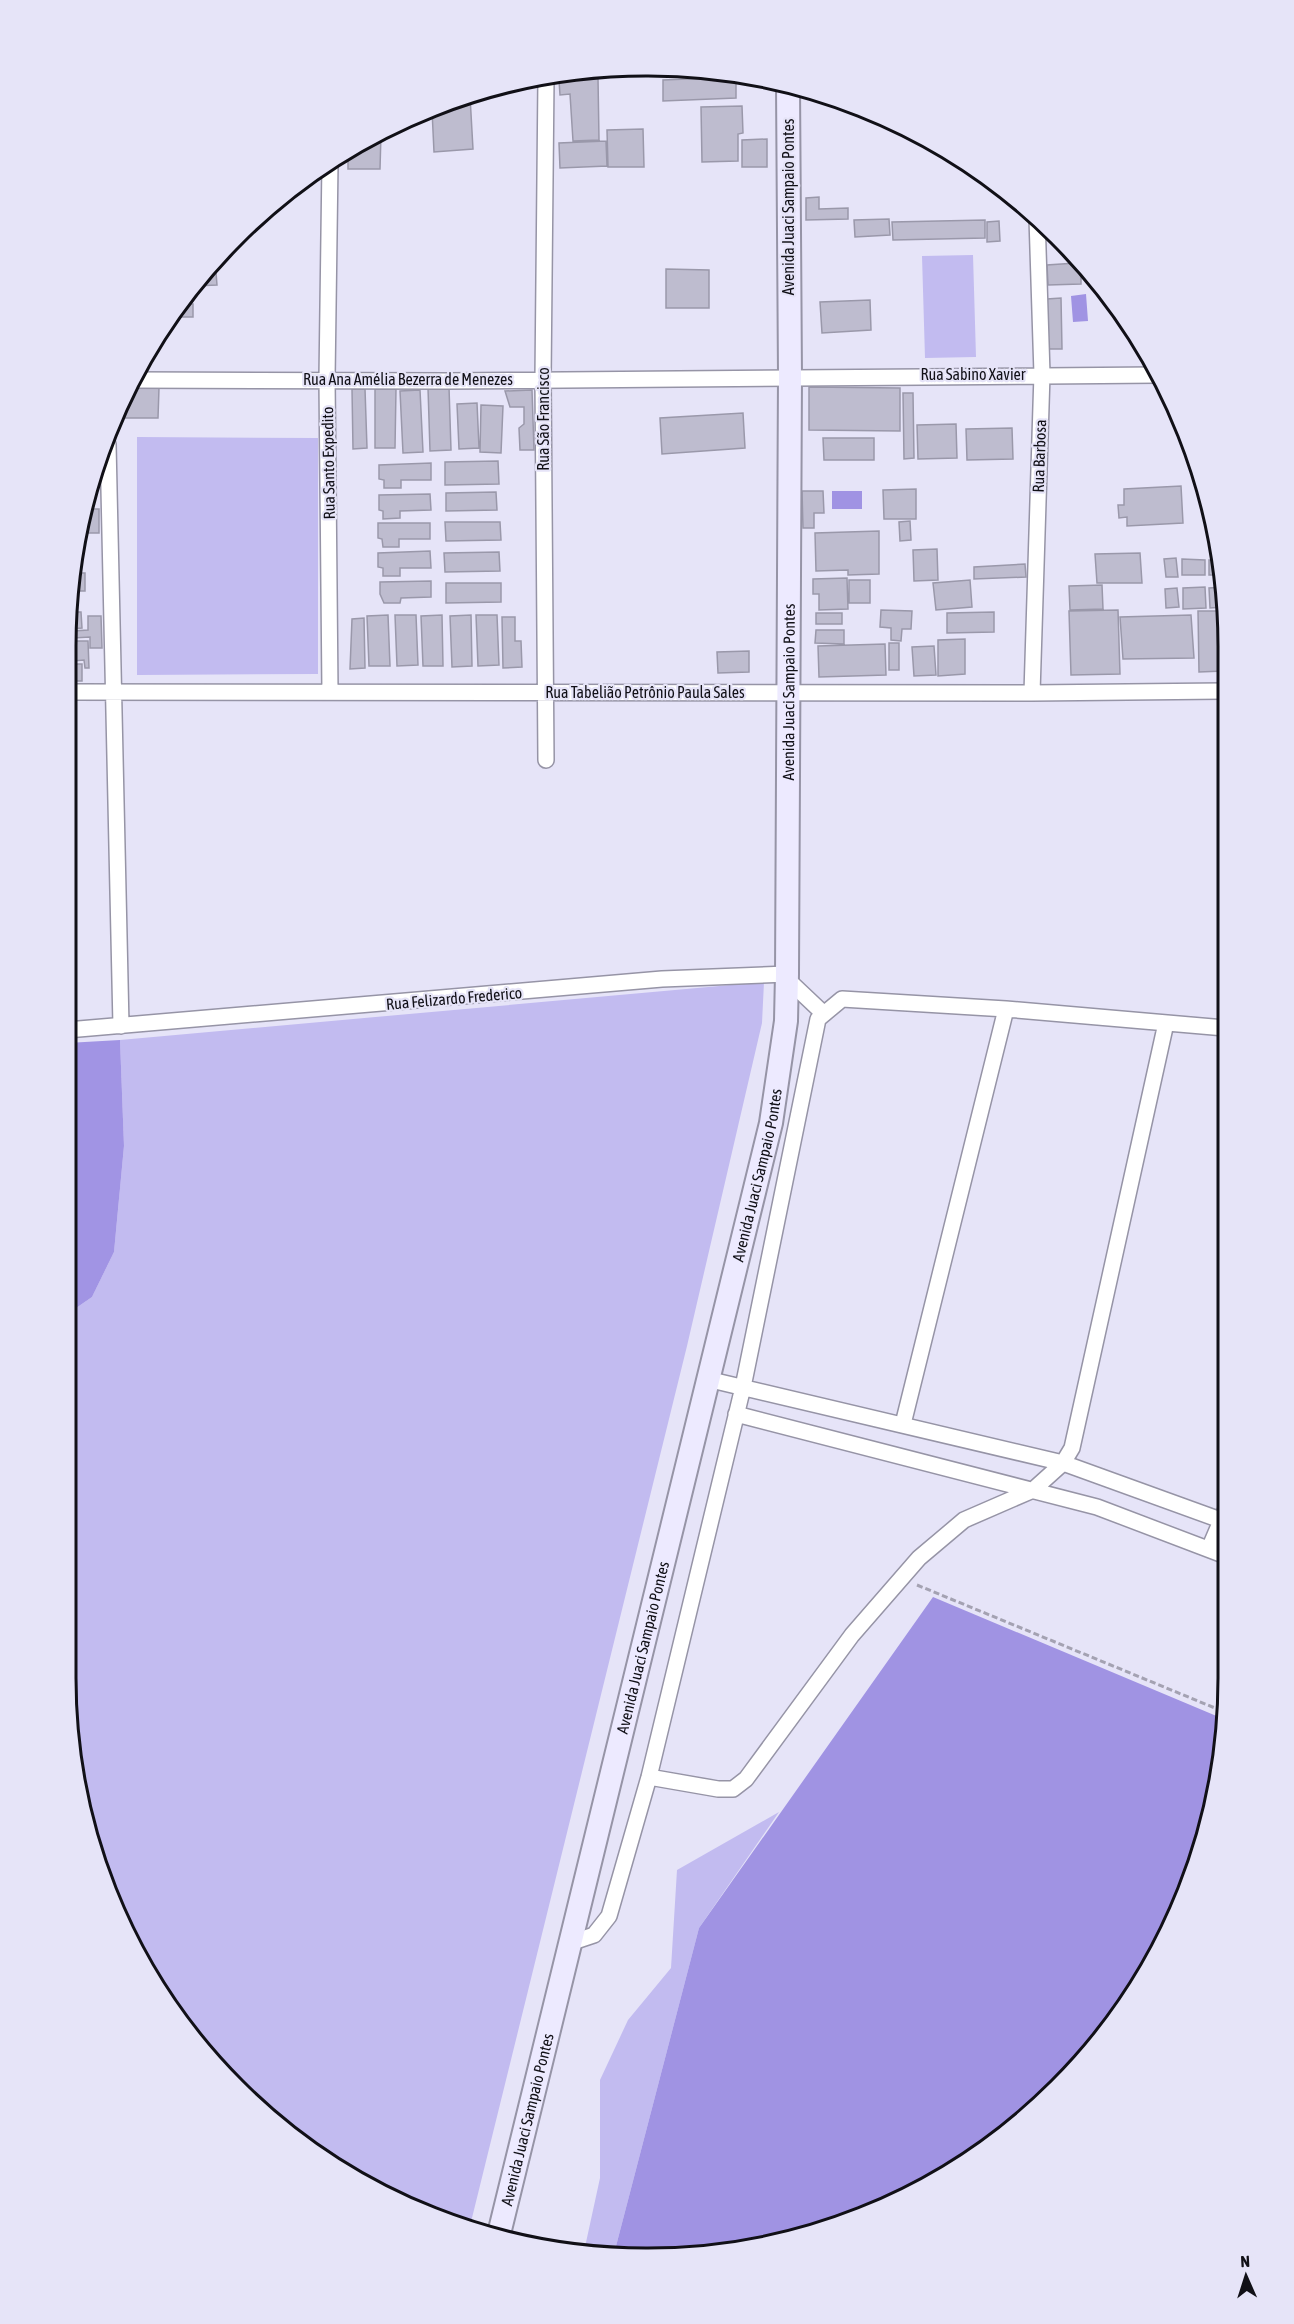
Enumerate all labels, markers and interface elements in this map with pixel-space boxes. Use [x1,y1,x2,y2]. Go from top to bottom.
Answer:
street label: Avenida Juaci Sampaio Pontes [779,118,798,295]
street label: Rua Sabino Xavier [920,365,1026,383]
street label: Rua São Francisco [534,367,552,471]
street label: Rua Ana Amélia Bezerra de Menezes [303,370,513,388]
street label: Rua Santo Expedito [318,406,339,520]
street label: Rua Barbosa [1029,419,1049,493]
street label: Avenida Juaci Sampaio Pontes [779,603,799,781]
street label: Rua Tabelião Petrônio Paula Sales [545,683,745,701]
street label: Rua Felizardo Frederico [385,983,523,1013]
street label: Avenida Juaci Sampaio Pontes [728,1087,785,1263]
street label: Avenida Juaci Sampaio Pontes [613,1559,672,1736]
street label: Avenida Juaci Sampaio Pontes [497,2031,557,2208]
north arrow [1216,2246,1276,2306]
text: N [1240,2252,1250,2270]

